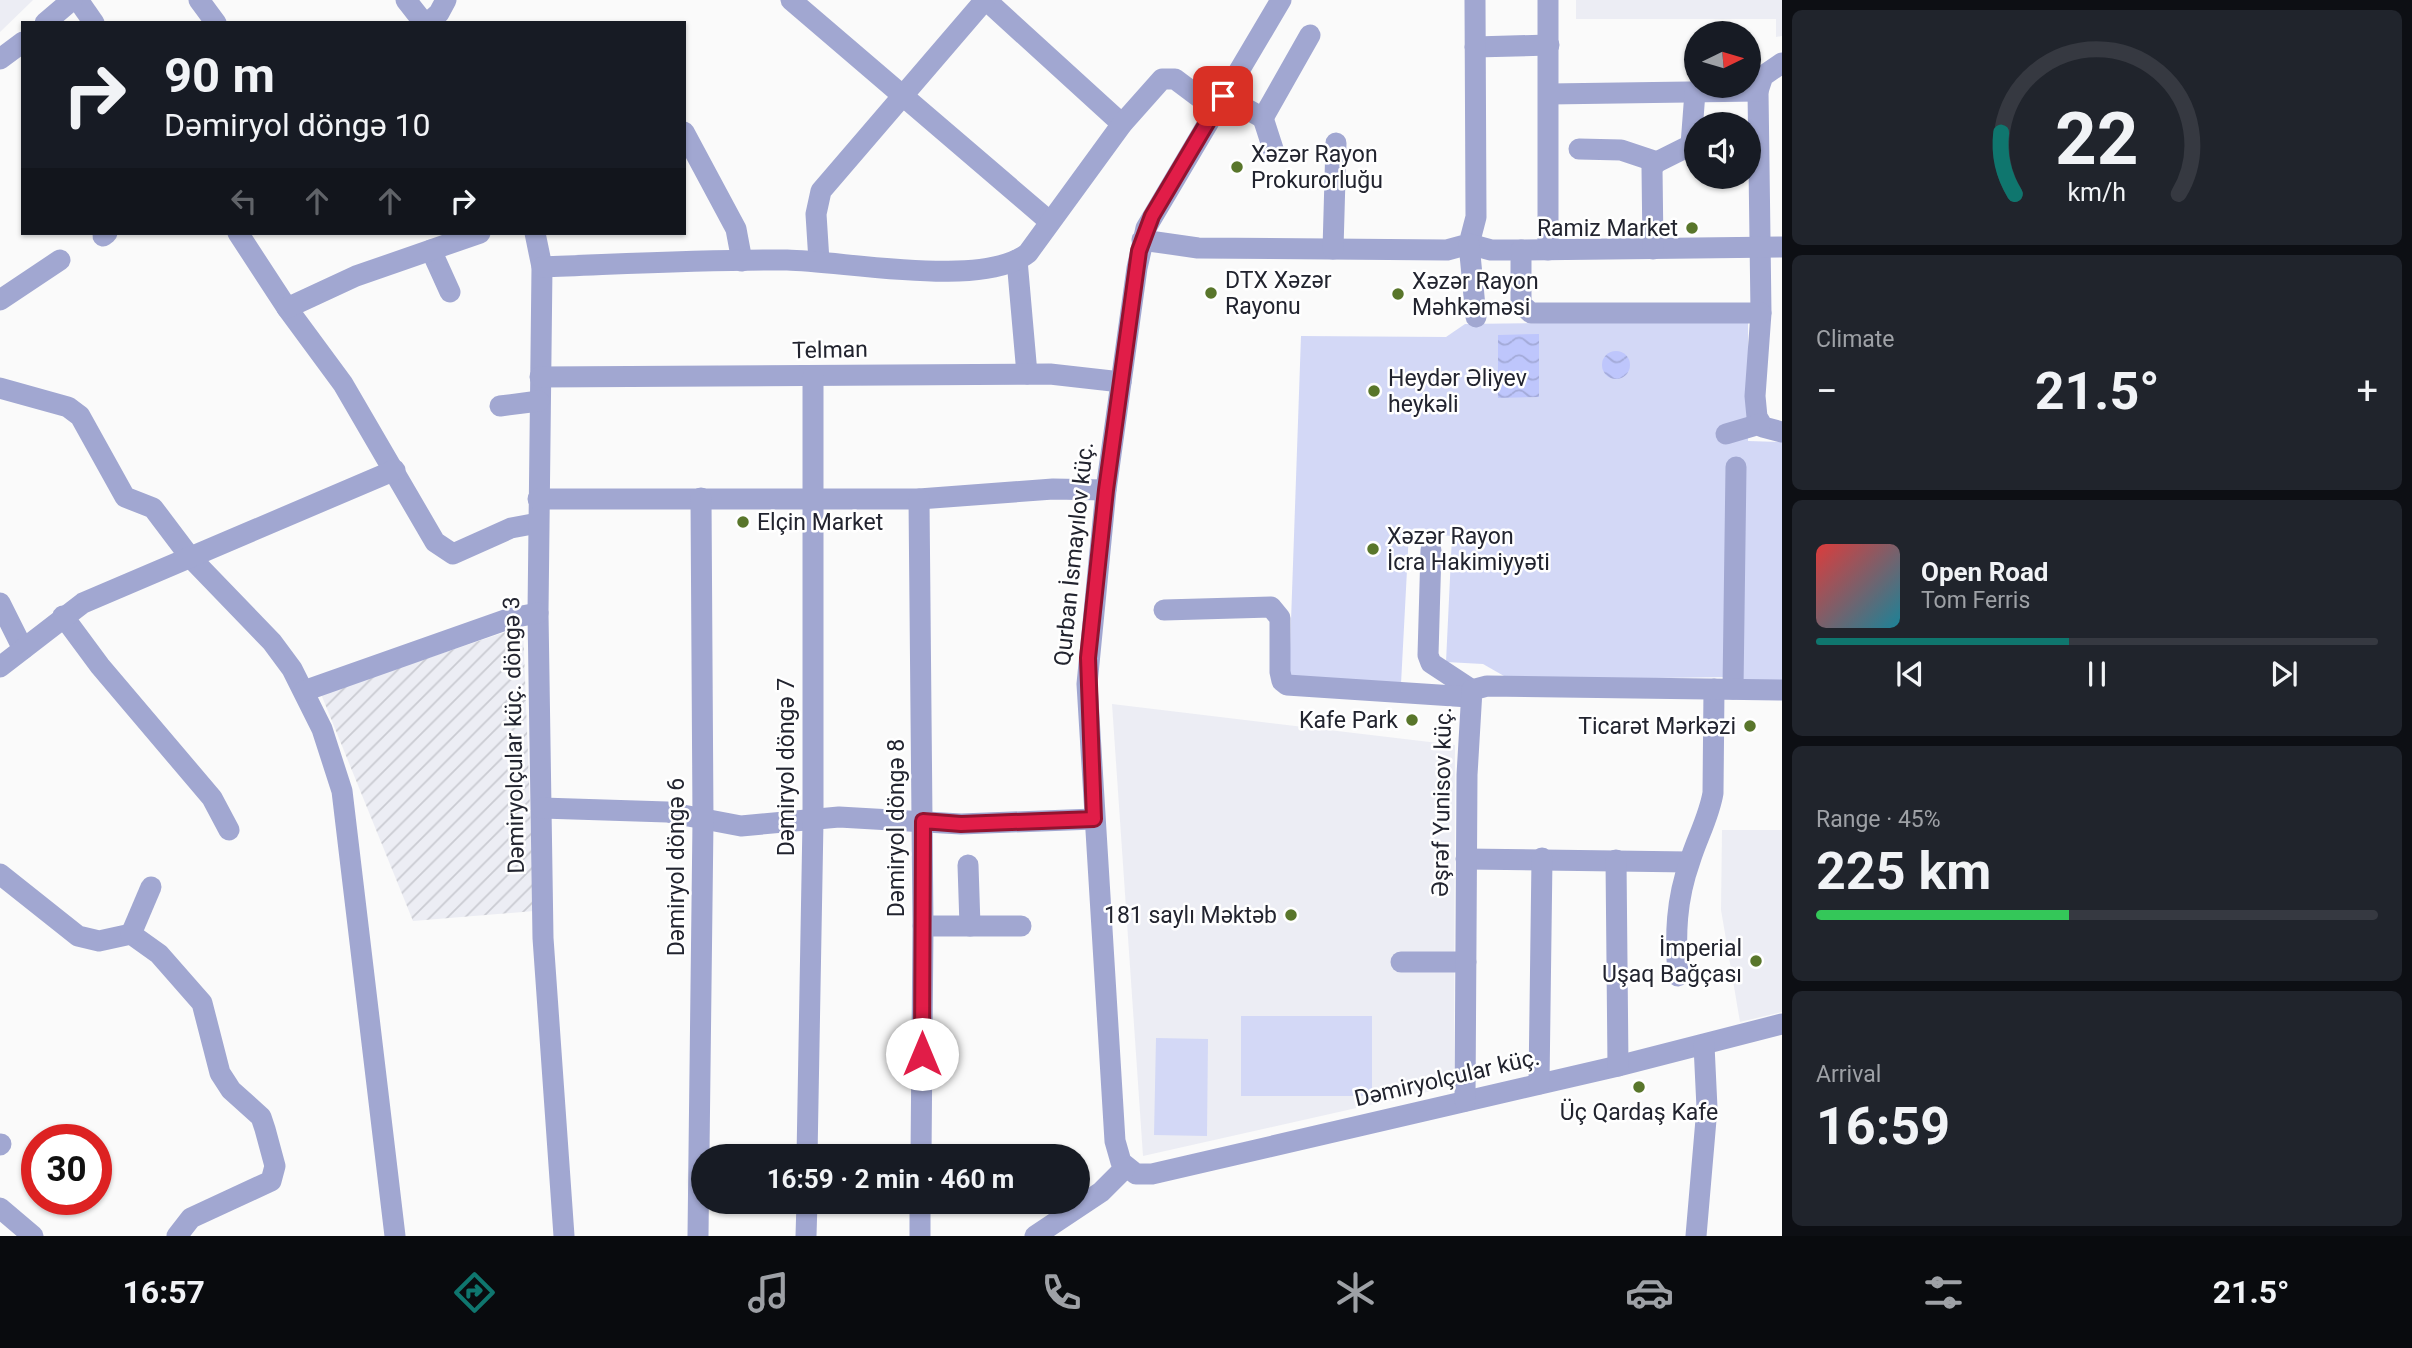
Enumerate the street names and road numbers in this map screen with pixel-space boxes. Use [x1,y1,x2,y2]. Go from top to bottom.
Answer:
street label: Telman [792,336,868,364]
street label: Qurban İsmayılov küç. [1049,441,1099,667]
street label: Dəmiryolçular küç. döngə 3 [498,596,530,874]
street label: Dəmiryol döngə 7 [773,678,800,856]
street label: Əşrəf Yunisov küç. [1427,707,1457,897]
street label: Dəmiryol döngə 8 [883,739,910,917]
street label: Dəmiryol döngə 6 [663,778,690,956]
street label: Dəmiryolçular küç. [1352,1044,1542,1112]

